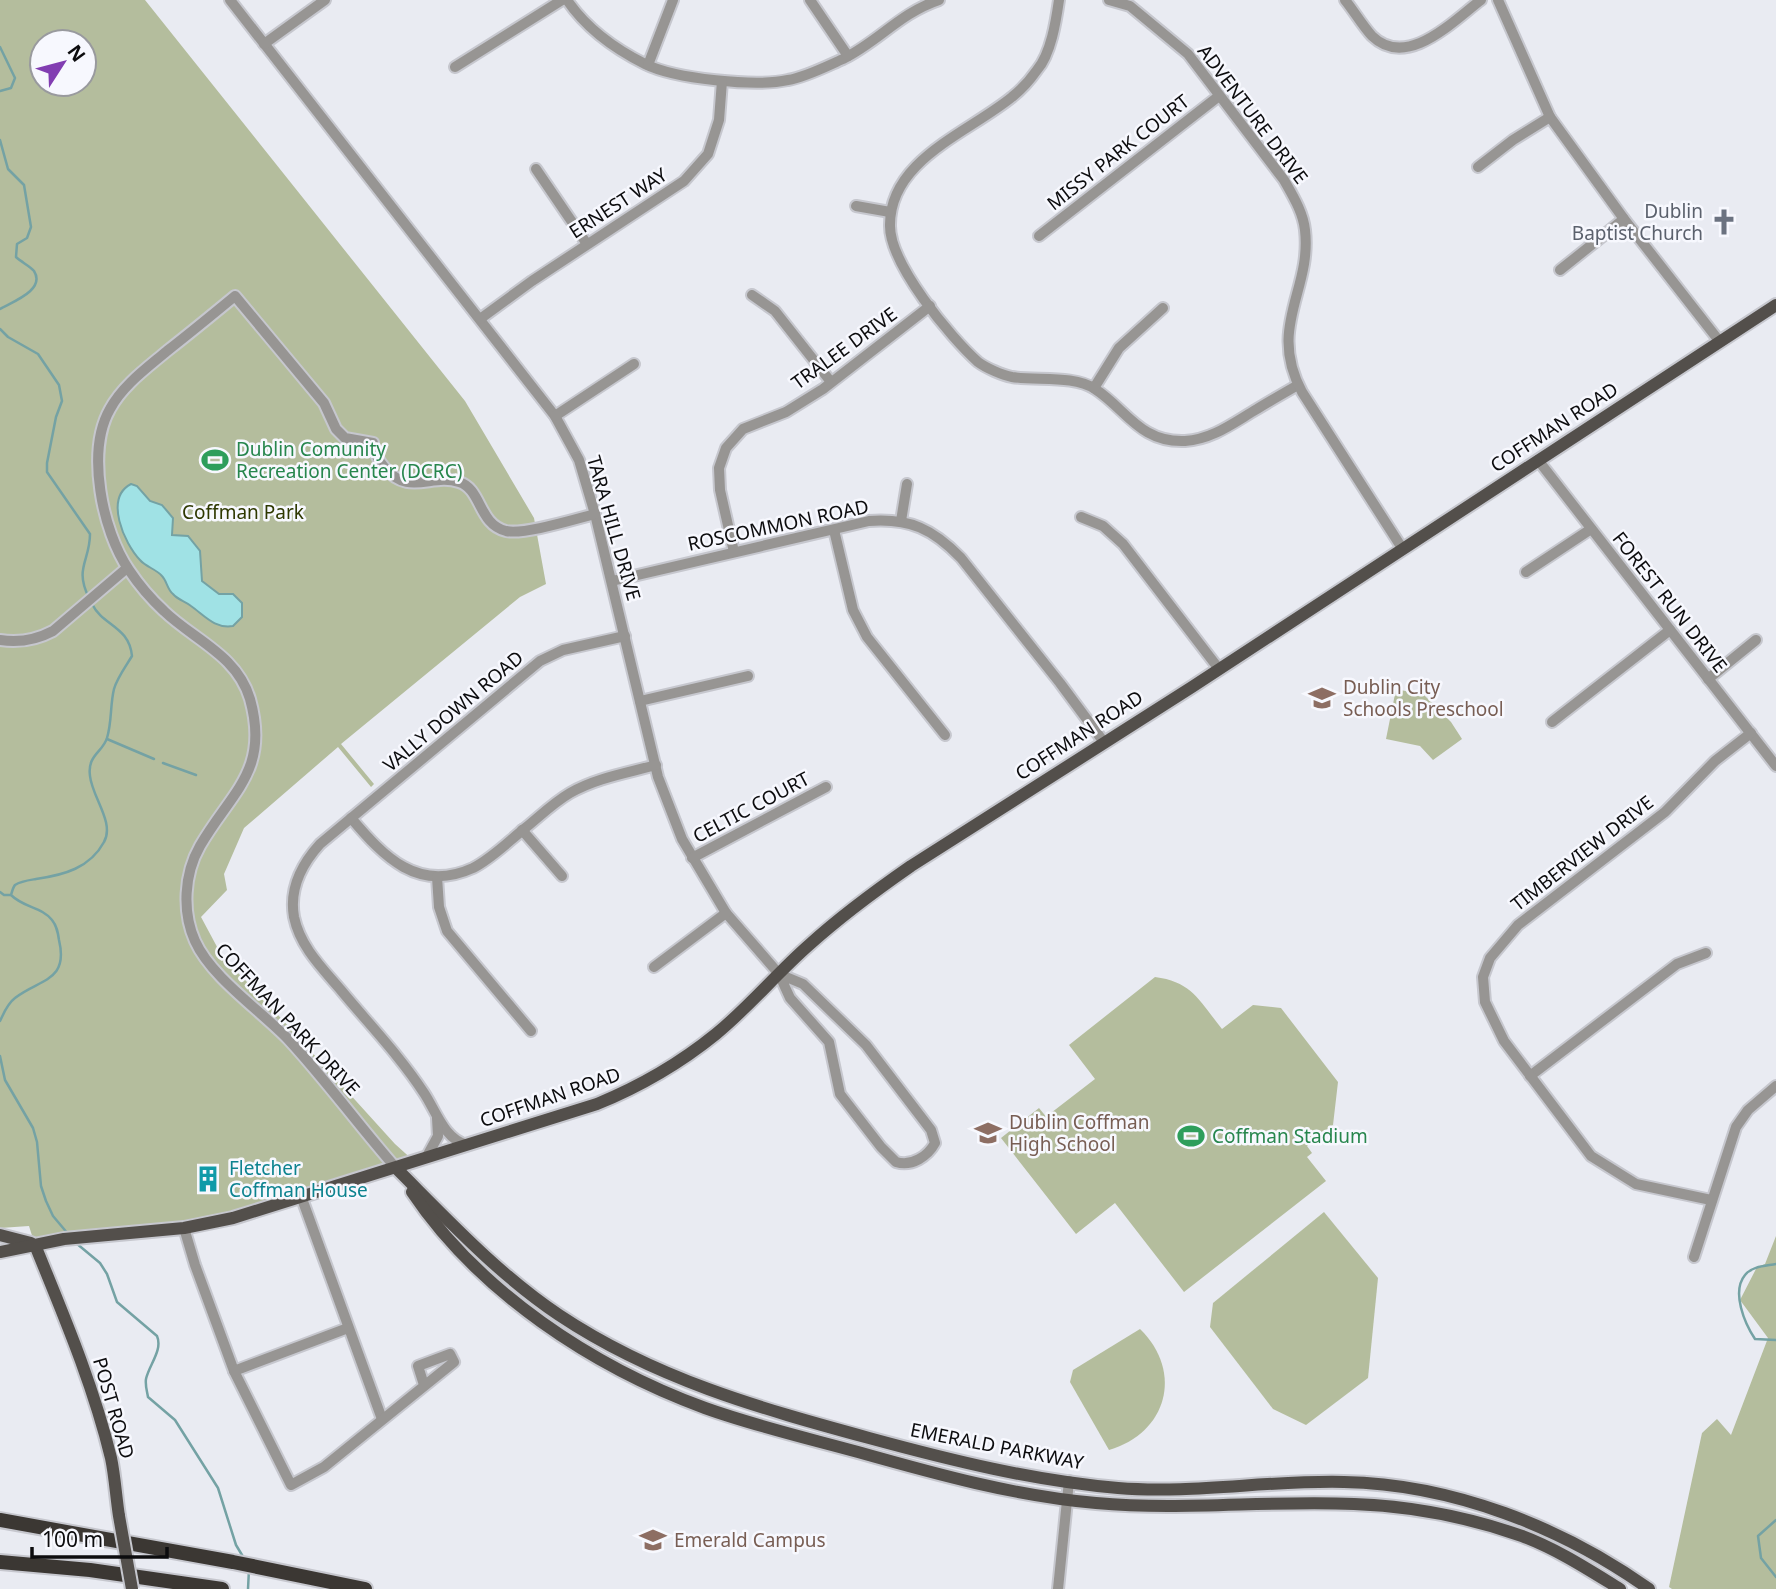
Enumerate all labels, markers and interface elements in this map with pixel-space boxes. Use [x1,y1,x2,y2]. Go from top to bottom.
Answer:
north arrow [28,28,98,98]
text: N [62,39,92,67]
street label: ADVENTURE DRIVE [1192,39,1314,189]
street label: MISSY PARK COURT [1041,88,1195,216]
street label: ERNEST WAY [564,161,672,244]
place label: Dublin Baptist Church [1572,198,1703,246]
church icon: Dublin Baptist Church [1709,207,1739,237]
street label: TRALEE DRIVE [786,301,902,395]
street label: COFFMAN ROAD [1485,376,1623,478]
place label: Dublin Comunity Recreation Center (DCRC) [236,436,462,484]
sports icon: Dublin Comunity Recreation Center (DCRC) [200,445,230,475]
street label: TARA HILL DRIVE [581,452,647,604]
street label: ROSCOMMON ROAD [685,493,871,557]
park label: Coffman Park [182,499,304,525]
street label: FOREST RUN DRIVE [1607,526,1733,678]
street label: VALLY DOWN ROAD [377,645,529,777]
place label: Dublin City Schools Preschool [1343,674,1504,722]
school or university icon: Dublin City Schools Preschool [1307,683,1337,713]
street label: COFFMAN ROAD [1010,684,1148,786]
street label: CELTIC COURT [688,765,814,849]
street label: TIMBERVIEW DRIVE [1505,789,1659,917]
street label: COFFMAN PARK DRIVE [210,937,366,1101]
street label: COFFMAN ROAD [476,1061,624,1133]
place label: Dublin Coffman High School [1009,1109,1150,1157]
school or university icon: Dublin Coffman High School [973,1118,1003,1148]
sports icon: Coffman Stadium [1176,1121,1206,1151]
place label: Coffman Stadium [1212,1123,1368,1149]
place label: Fletcher Coffman House [229,1155,368,1203]
building icon: Fletcher Coffman House [193,1164,223,1194]
street label: POST ROAD [87,1354,141,1462]
street label: EMERALD PARKWAY [908,1416,1086,1476]
scale bar [32,1516,166,1560]
text: 100 m [42,1525,103,1553]
school or university icon: Emerald Campus [638,1525,668,1555]
place label: Emerald Campus [674,1527,826,1553]

